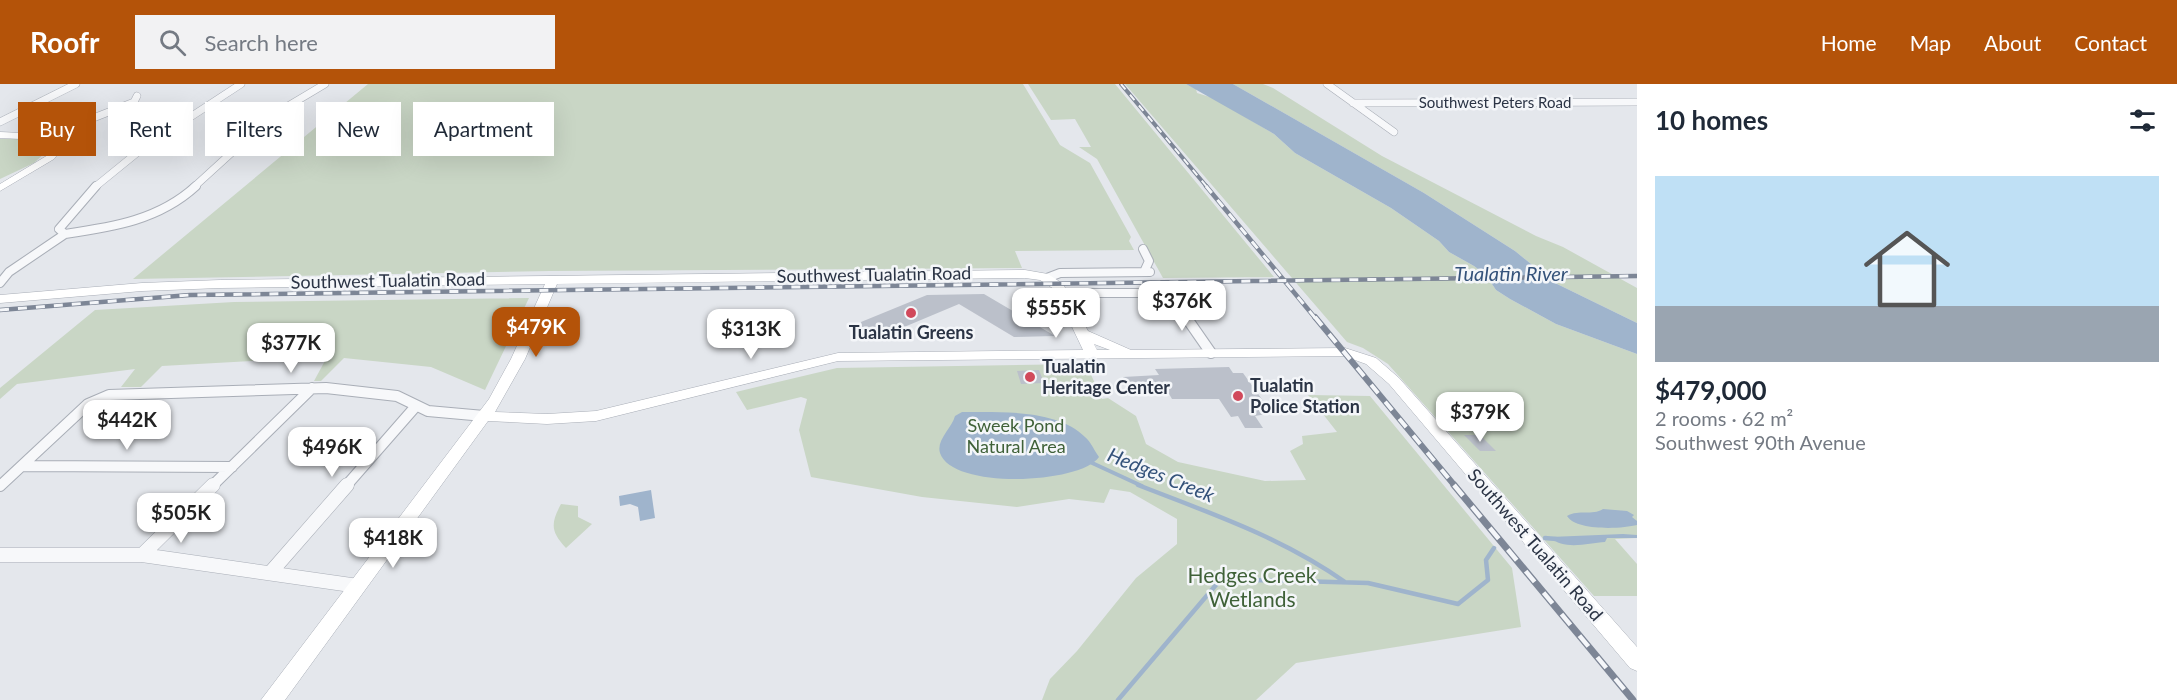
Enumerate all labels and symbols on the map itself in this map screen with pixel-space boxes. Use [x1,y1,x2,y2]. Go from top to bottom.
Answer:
street label: Southwest Peters Road [1419,93,1571,111]
street label: Southwest Tualatin Road [776,261,972,287]
water label: Tualatin River [1454,261,1569,285]
street label: Southwest Tualatin Road [290,267,486,293]
pin: $376K [1140,281,1224,332]
pin: $555K [1014,288,1098,339]
marker: Tualatin Greens [904,306,918,320]
pin: $479K [494,307,578,358]
pin: $313K [709,309,793,360]
place label: Tualatin Greens [849,321,973,343]
pin: $377K [249,323,333,374]
place label: Tualatin Heritage Center [1042,355,1170,398]
marker: Tualatin Heritage Center [1023,370,1037,384]
place label: Tualatin Police Station [1250,374,1360,417]
marker: Tualatin Police Station [1231,389,1245,403]
pin: $379K [1438,392,1522,443]
pin: $442K [85,400,169,451]
park label: Sweek Pond Natural Area [966,414,1066,457]
pin: $496K [290,427,374,478]
water label: Hedges Creek [1104,442,1219,507]
street label: Southwest Tualatin Road [1464,464,1608,625]
pin: $505K [139,493,223,544]
pin: $418K [351,518,435,569]
park label: Hedges Creek Wetlands [1188,562,1317,611]

